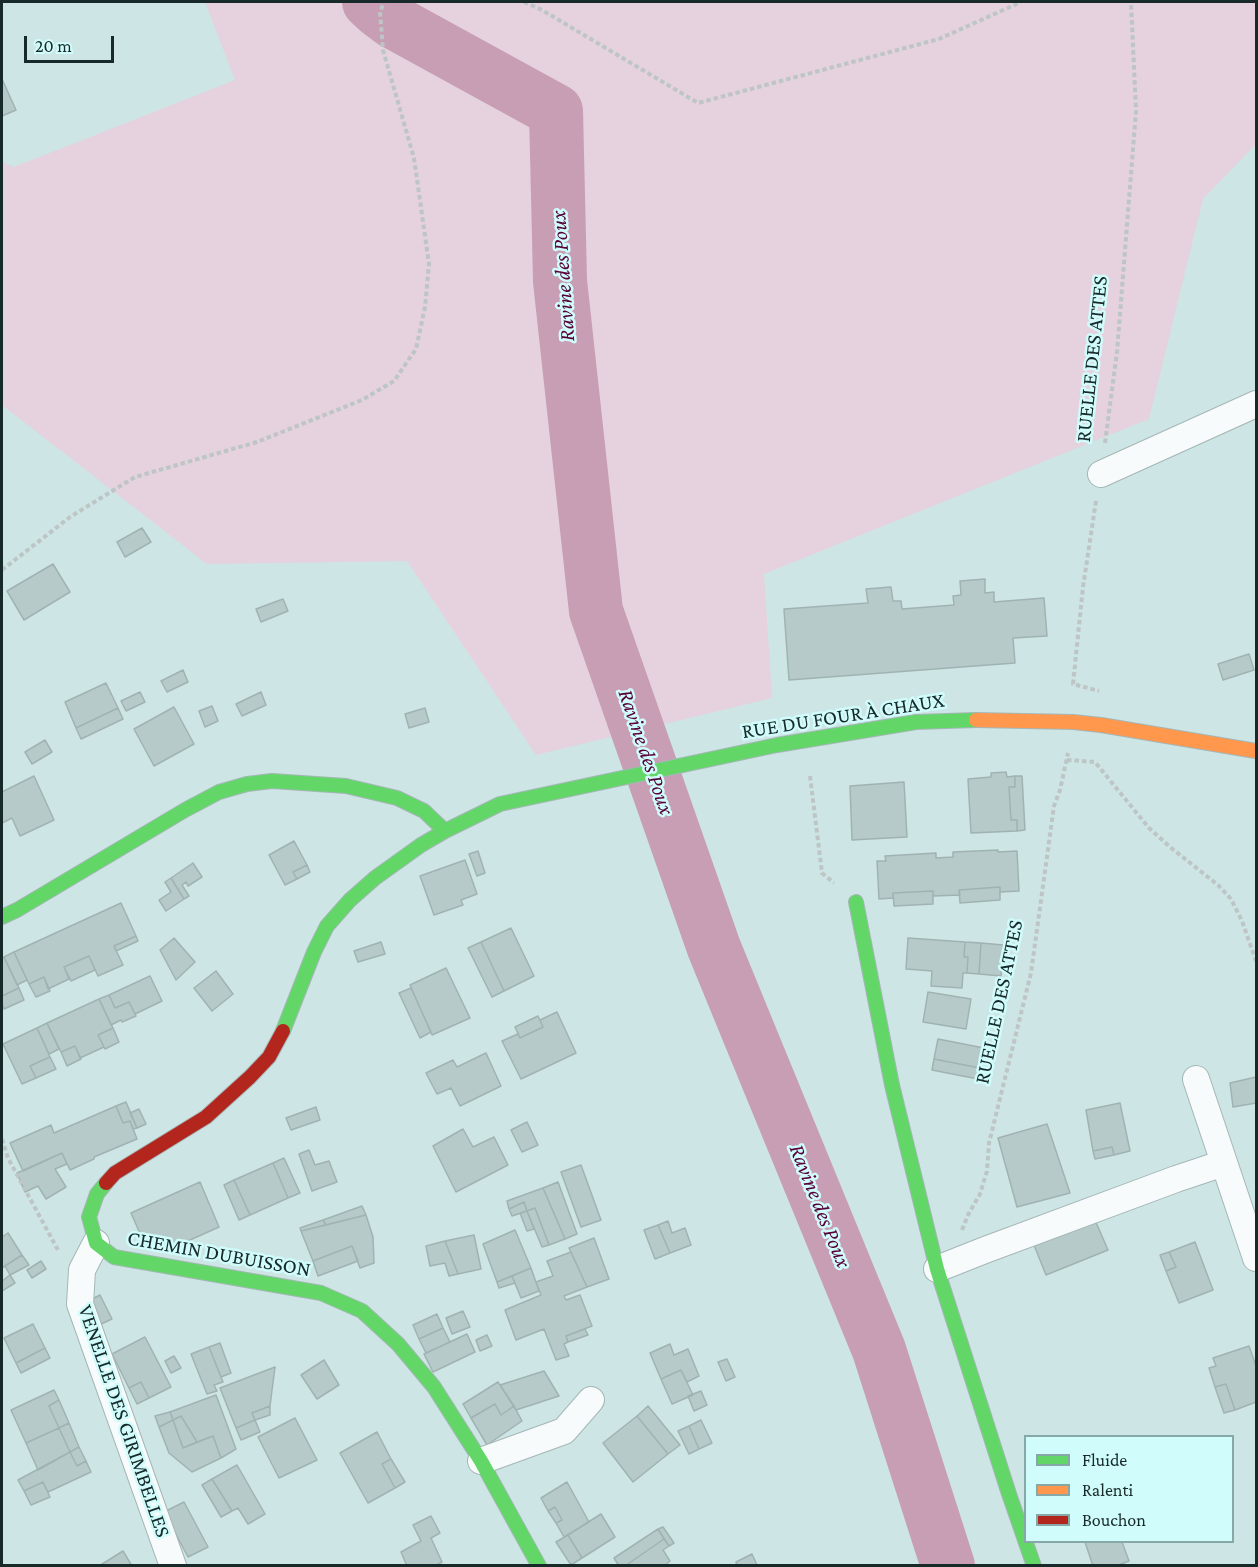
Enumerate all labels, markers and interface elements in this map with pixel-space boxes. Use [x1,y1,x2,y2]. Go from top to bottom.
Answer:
scale bar [27,24,117,62]
text: 20 m [35,36,72,56]
water label: Ravine des Poux [545,210,581,342]
street label: RUELLE DES ATTES [1071,275,1113,443]
water label: Ravine des Poux [612,686,680,818]
street label: RUE DU FOUR À CHAUX [740,688,946,744]
street label: RUELLE DES ATTES [969,918,1029,1086]
water label: Ravine des Poux [783,1140,857,1272]
street label: CHEMIN DUBUISSON [125,1225,313,1283]
street label: VENELLE DES GIRIMBELLES [72,1301,176,1541]
legend [1024,1435,1234,1543]
text: Fluide [1082,1450,1127,1470]
text: Ralenti [1082,1480,1133,1500]
text: Bouchon [1082,1510,1146,1530]

